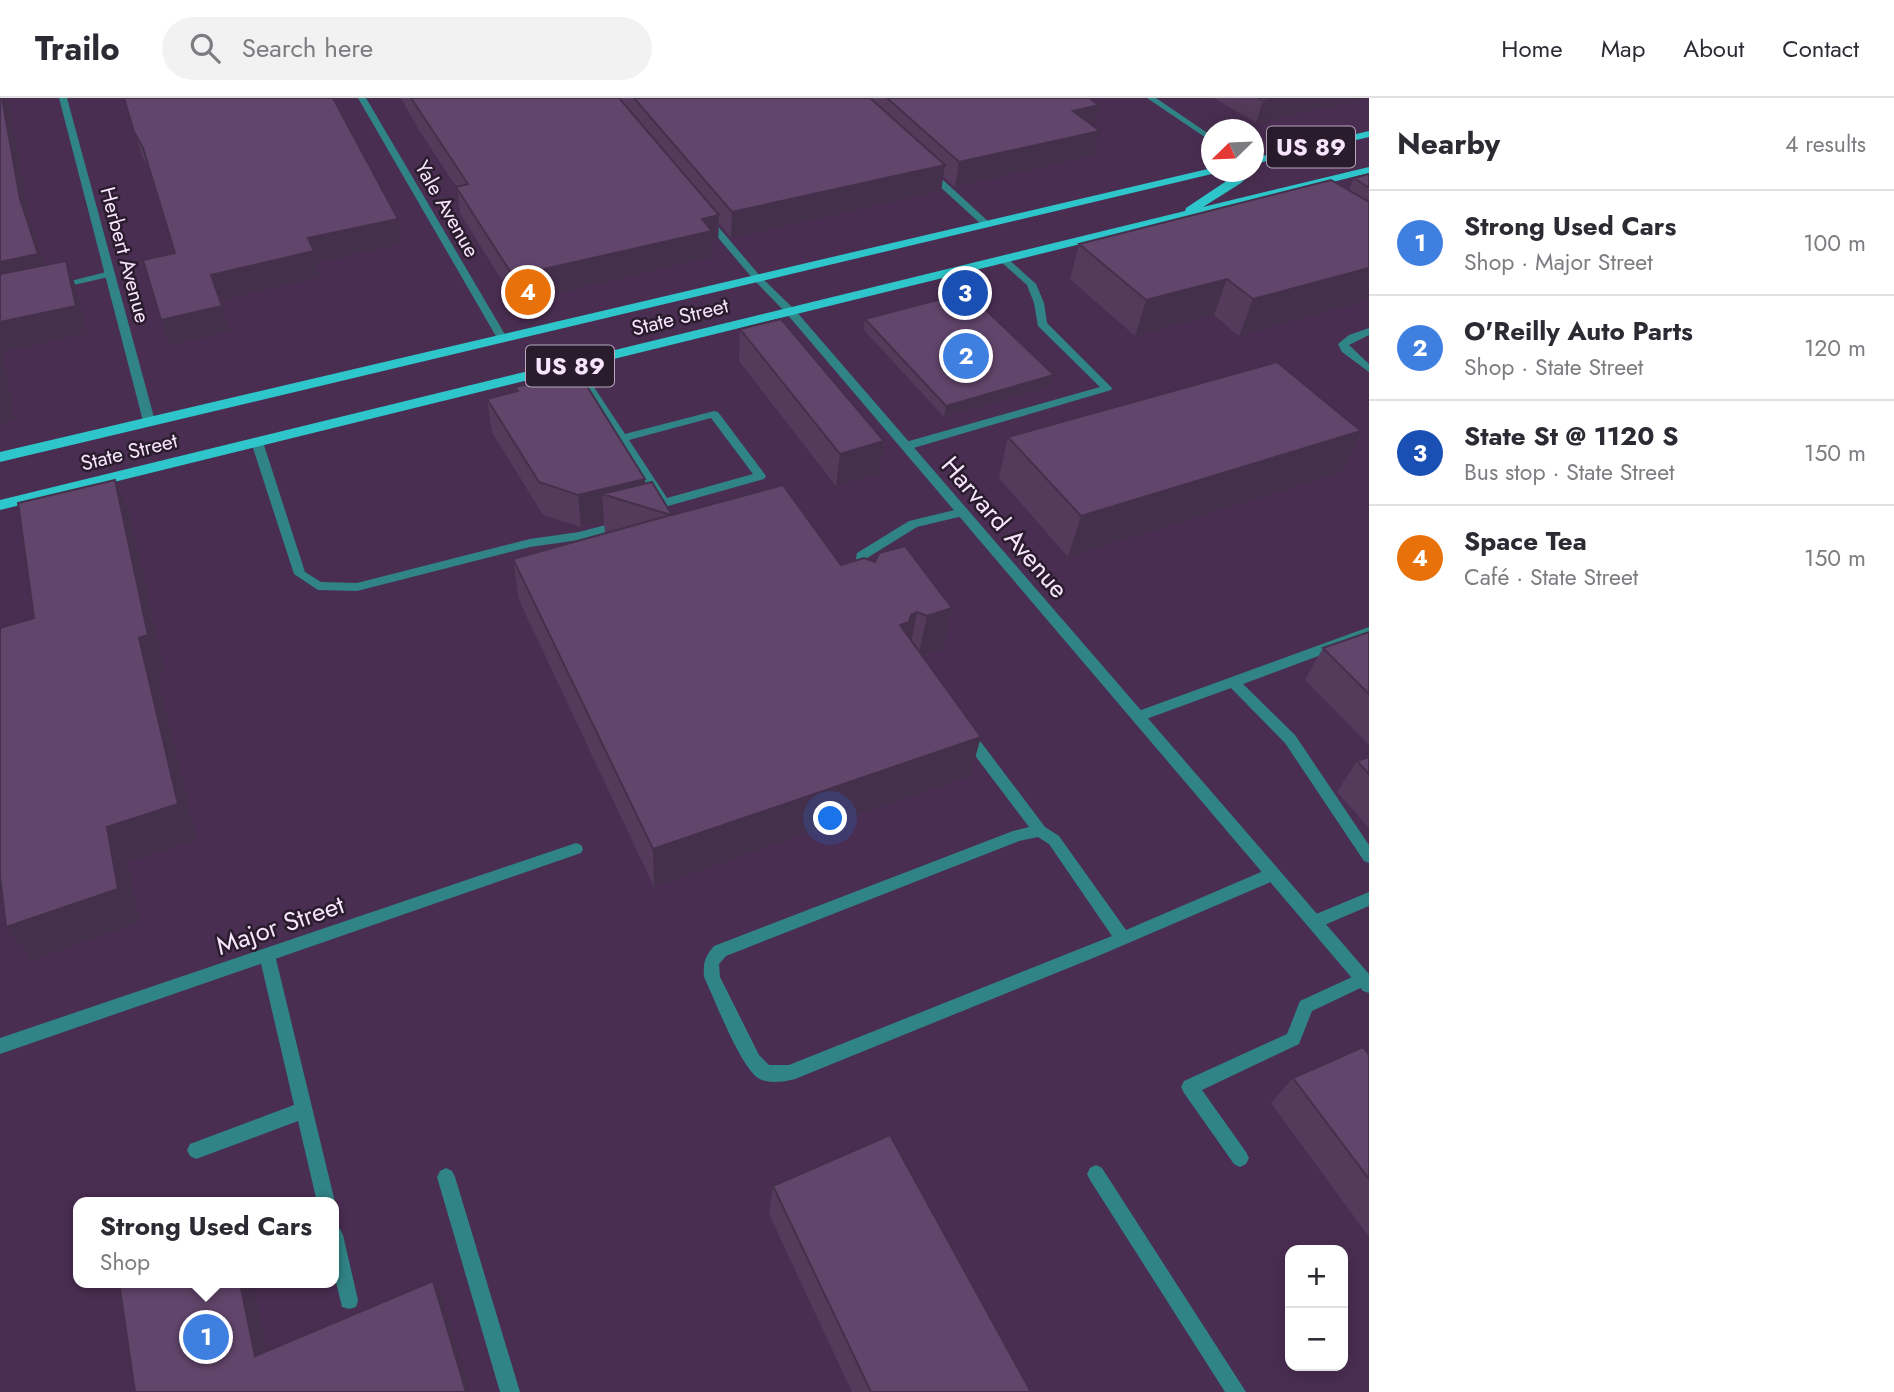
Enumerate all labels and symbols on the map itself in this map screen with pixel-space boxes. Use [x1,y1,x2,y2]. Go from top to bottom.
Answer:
north arrow [1201,119,1264,182]
road number: US 89 [1267,126,1355,168]
street label: Yale Avenue [407,155,487,263]
street label: Herbert Avenue [92,184,158,327]
pin: 4 [505,266,551,318]
pin: 3 [942,267,988,319]
street label: State Street [628,290,732,344]
pin: 2 [943,330,989,382]
road number: US 89 [526,345,614,386]
street label: State Street [77,425,181,479]
street label: Harvard Avenue [933,448,1077,606]
your location [813,801,847,835]
street label: Major Street [211,885,350,965]
pin: 1 [183,1311,229,1363]

